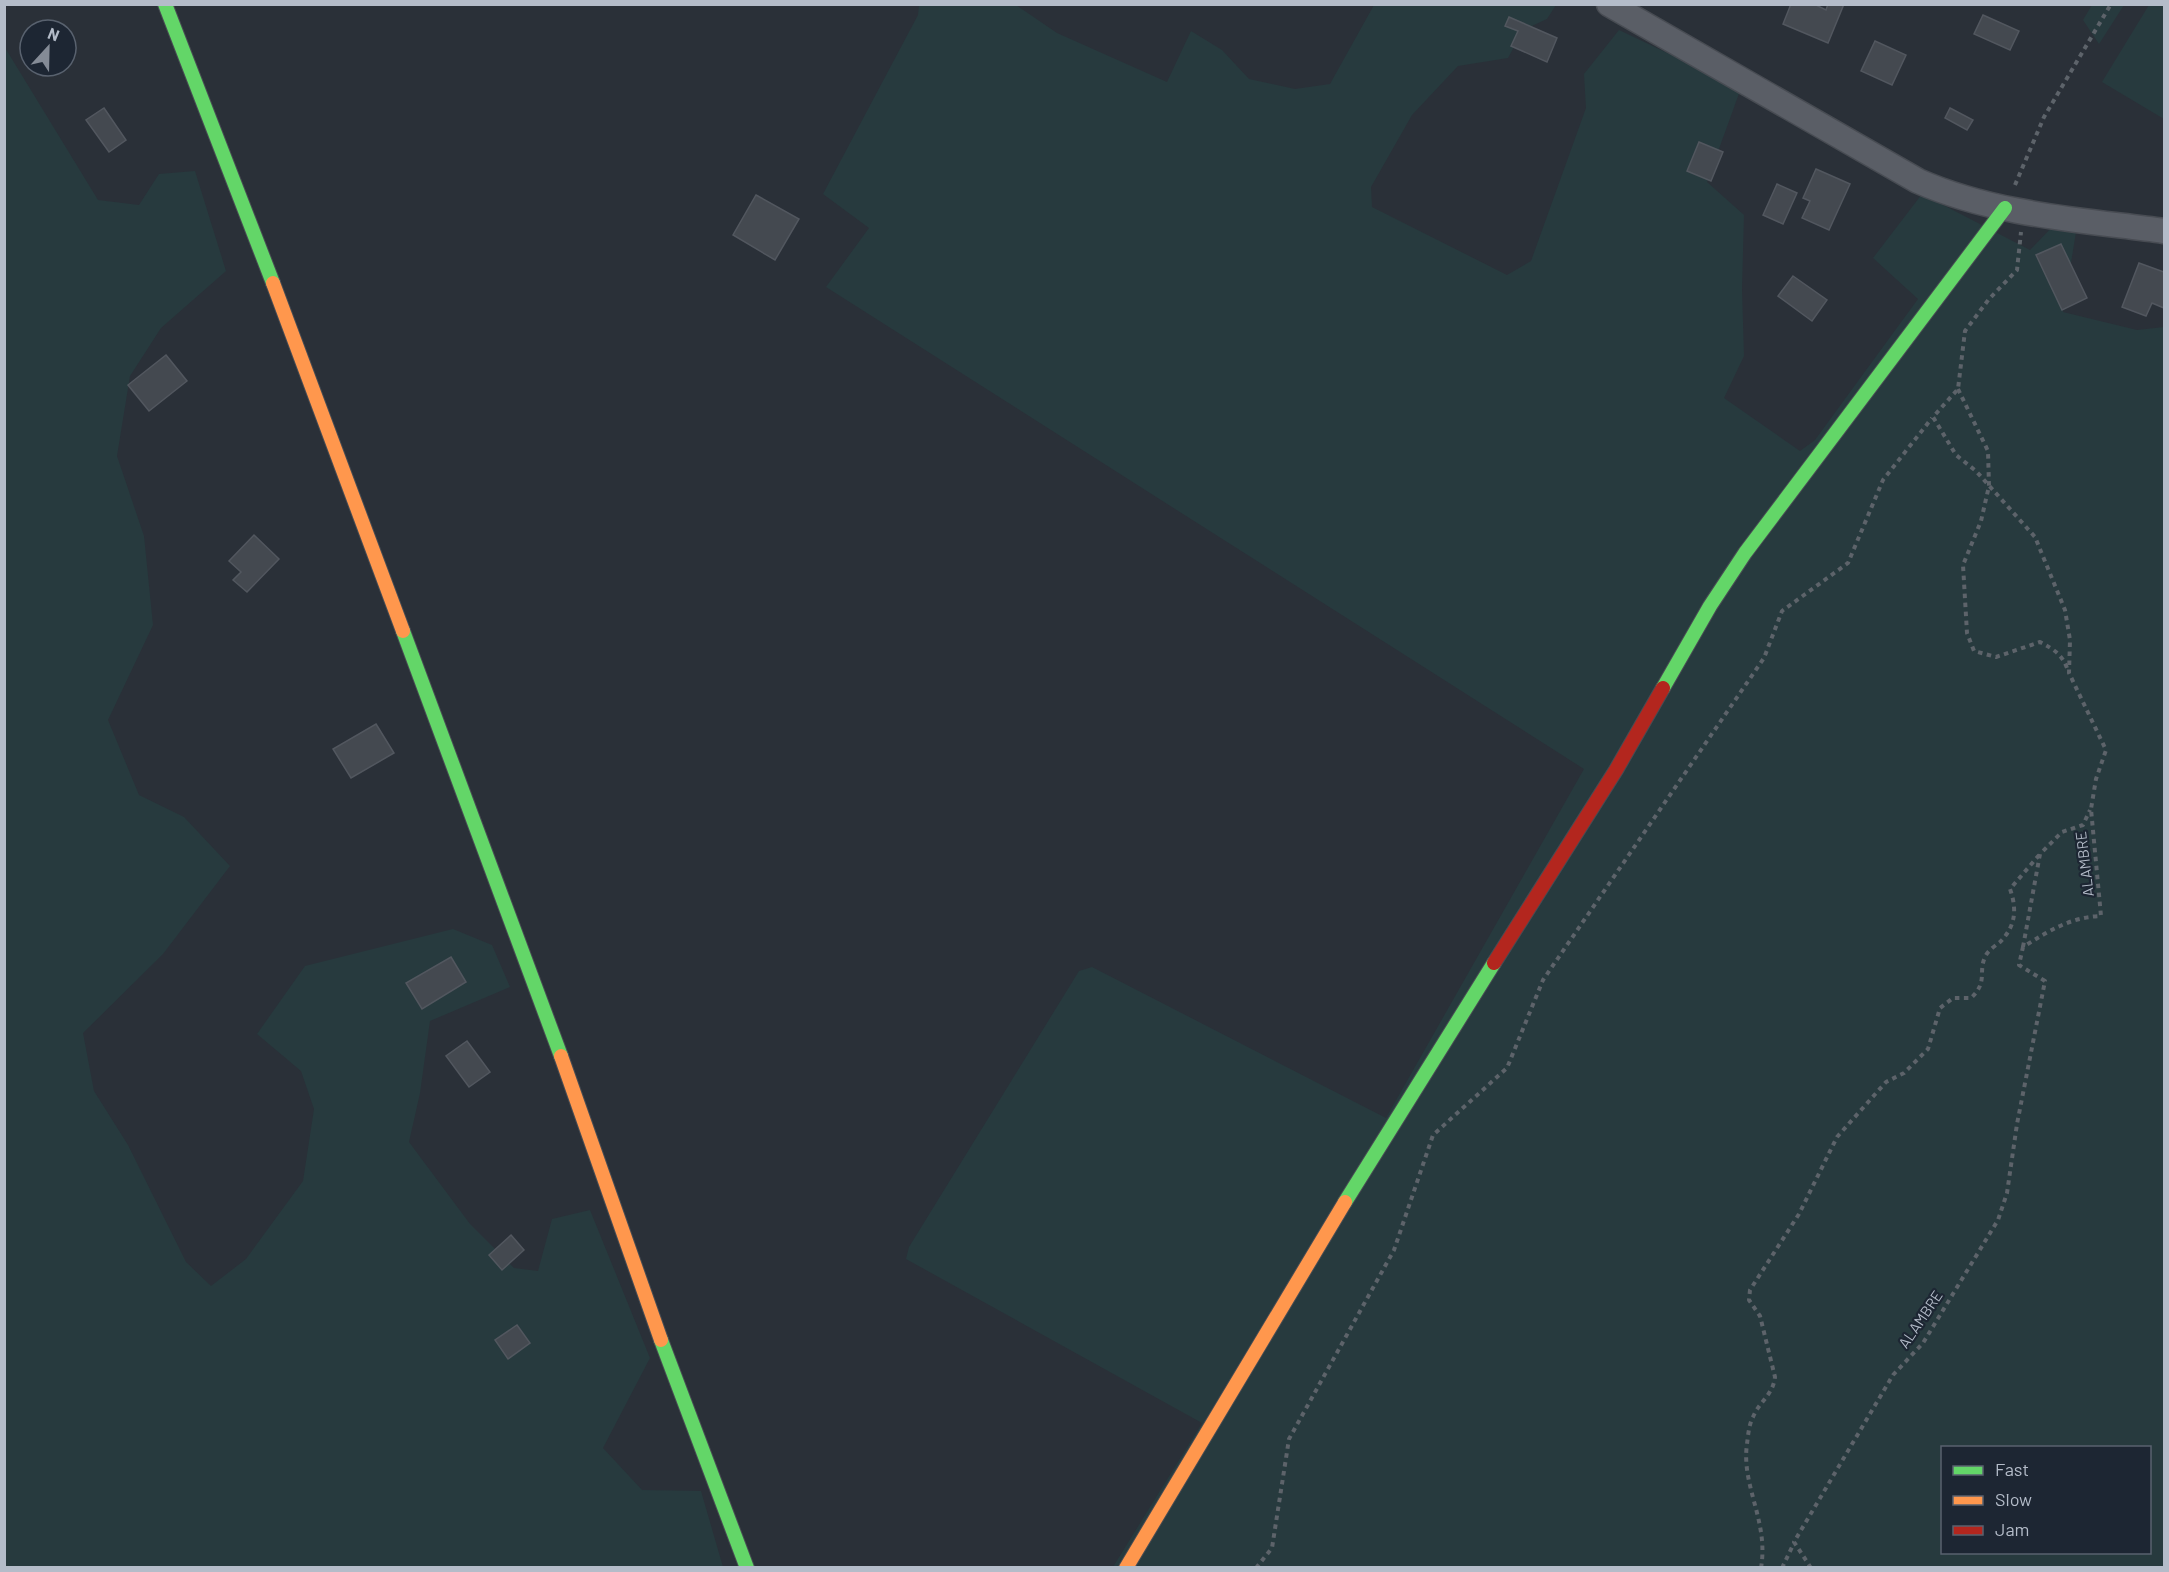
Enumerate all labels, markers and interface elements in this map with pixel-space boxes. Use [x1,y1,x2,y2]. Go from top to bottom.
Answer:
north arrow [18,18,78,78]
text: N [45,23,62,44]
street label: ALAMBRE [2071,830,2097,898]
street label: ALAMBRE [1894,1287,1946,1351]
legend [1941,1446,2151,1554]
text: Fast [1995,1458,2029,1480]
text: Slow [1995,1488,2032,1510]
text: Jam [1995,1518,2029,1540]

